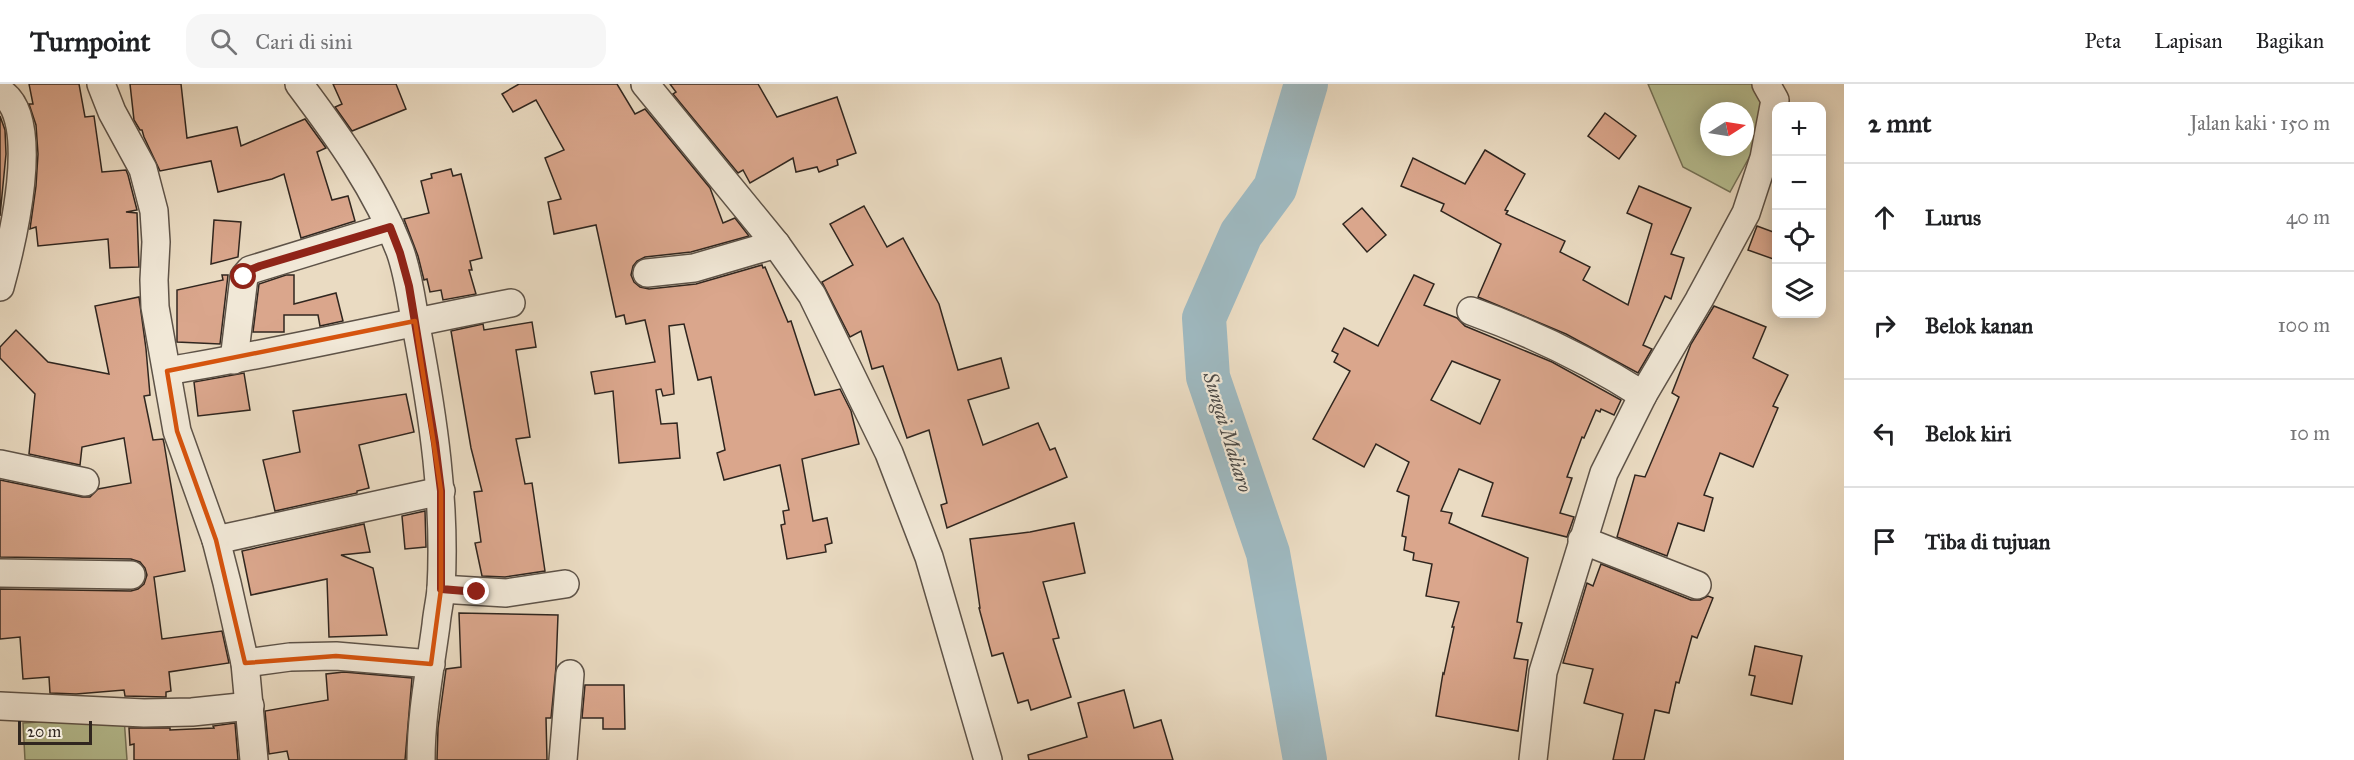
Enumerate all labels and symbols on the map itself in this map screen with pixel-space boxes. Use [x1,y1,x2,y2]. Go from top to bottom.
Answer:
north arrow [1700,102,1754,156]
route start [230,263,256,289]
water label: Sungai Maliaro [1198,368,1258,495]
route end [463,578,489,604]
scale bar [18,718,92,746]

